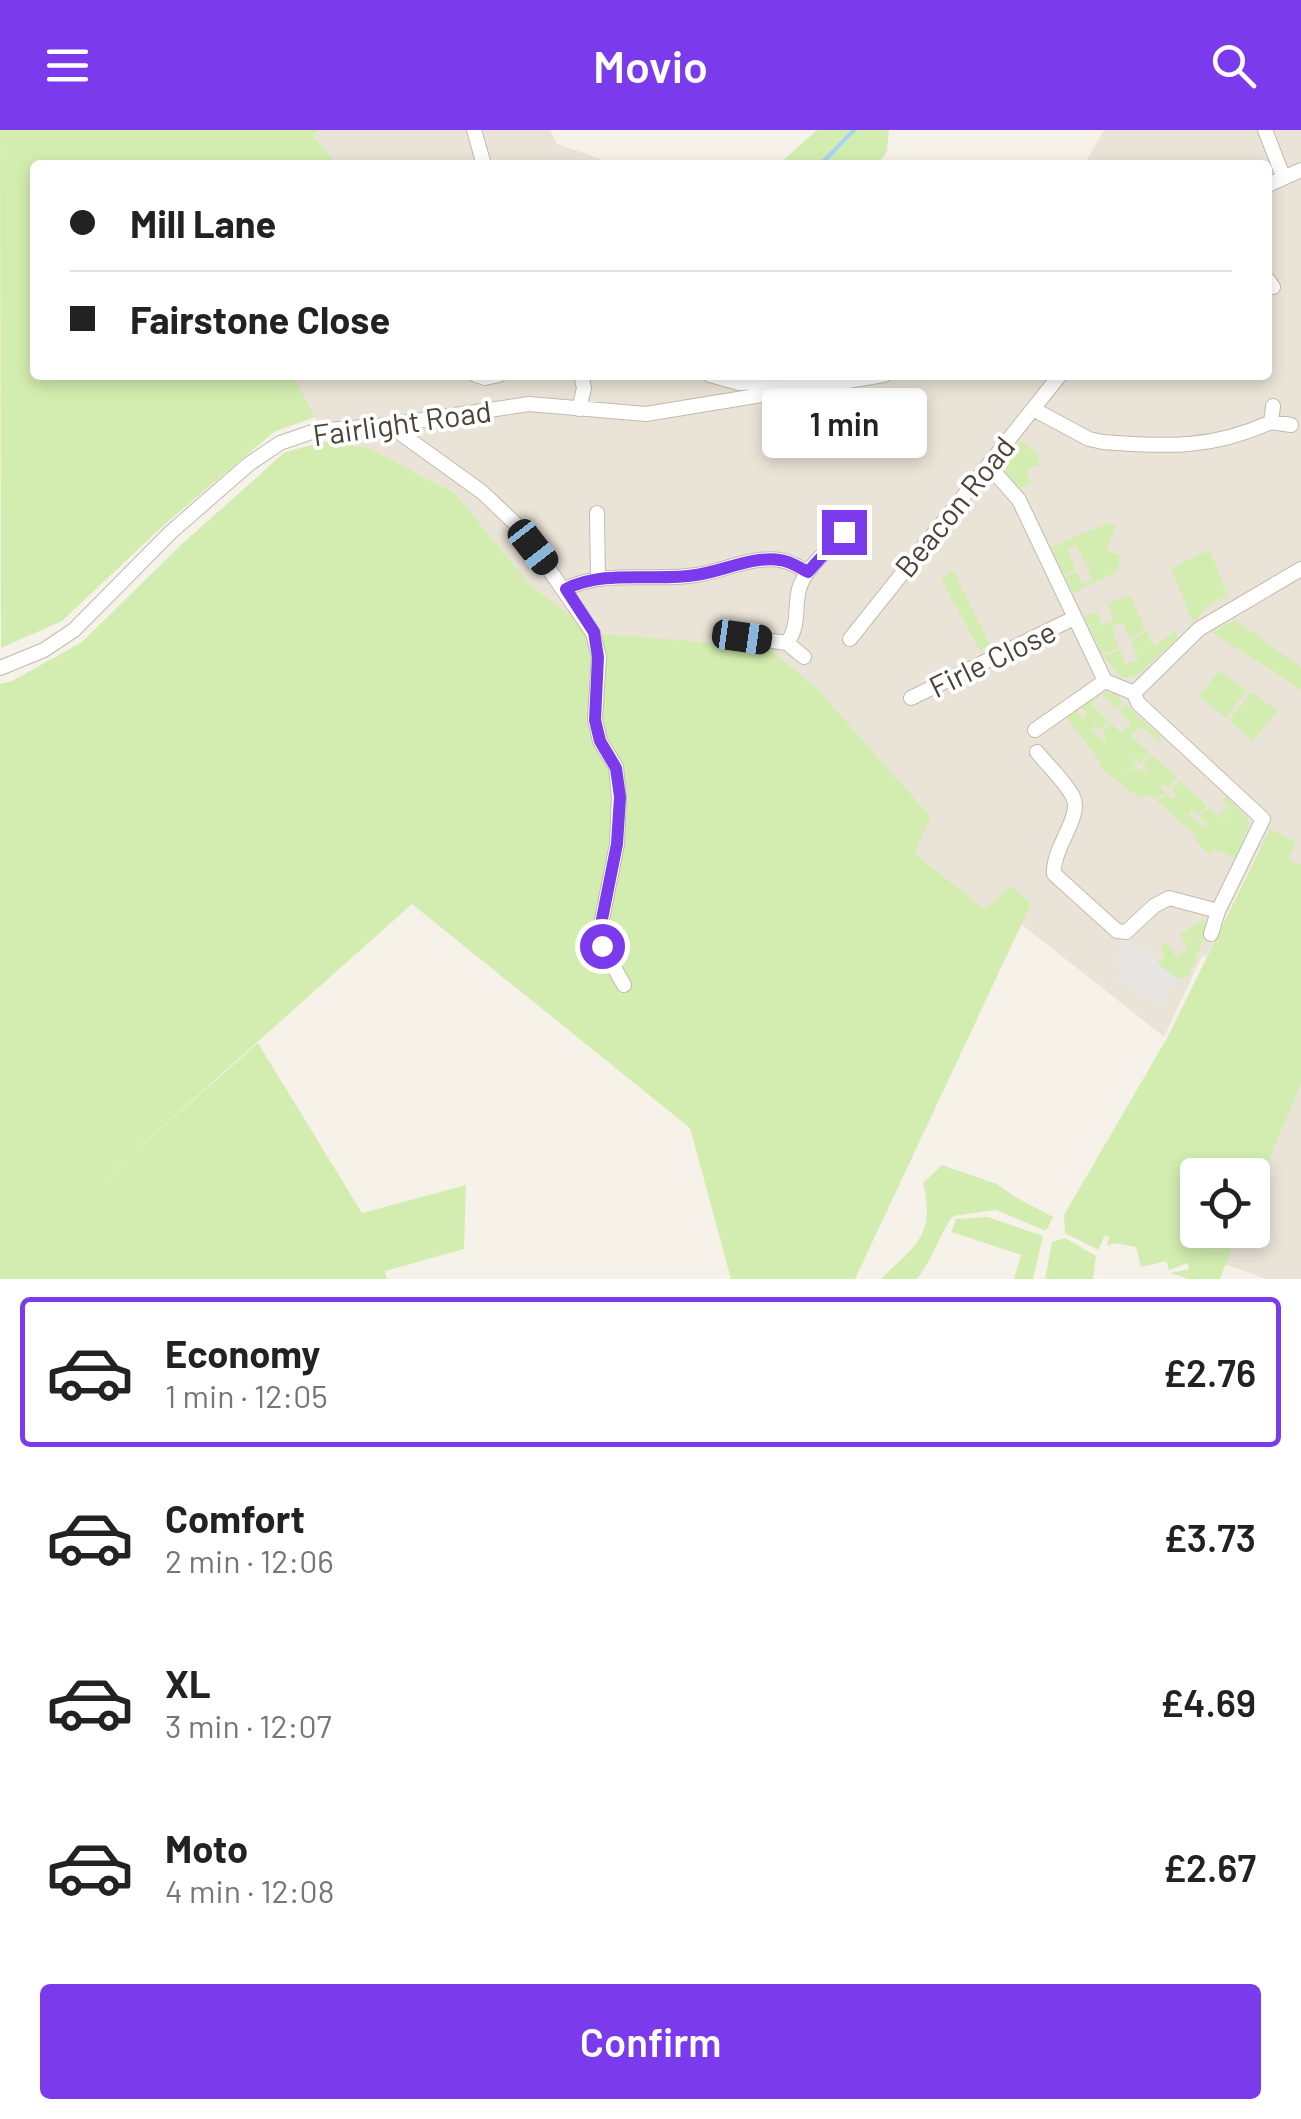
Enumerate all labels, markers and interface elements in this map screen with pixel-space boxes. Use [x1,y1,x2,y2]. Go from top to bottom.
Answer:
icon: menu [40,38,95,93]
text: Movio [593,38,708,92]
icon: search [1206,38,1261,93]
text: Mill Lane [130,200,276,246]
text: Fairstone Close [130,296,390,342]
callout: 1 min [762,387,926,457]
street label: Fairlight Road [310,392,494,452]
text: 1 min [810,404,879,442]
street label: Beacon Road [886,428,1022,584]
route end [822,510,867,555]
car [503,514,563,580]
street label: Firle Close [923,612,1061,704]
car [710,618,774,656]
route start [580,924,625,969]
map controls [1180,1158,1270,1248]
button: locate [1180,1158,1270,1248]
icon: car [45,1327,135,1417]
text: Economy [165,1330,320,1376]
text: £2.76 [1163,1349,1256,1395]
text: 1 min · 12:05 [165,1376,328,1414]
icon: car [45,1492,135,1582]
text: Comfort [165,1495,305,1541]
text: £3.73 [1164,1514,1256,1560]
text: 2 min · 12:06 [165,1541,334,1579]
icon: car [45,1657,135,1747]
text: XL [165,1660,211,1706]
text: £4.69 [1160,1679,1256,1725]
text: 3 min · 12:07 [165,1706,332,1744]
icon: car [45,1822,135,1912]
text: Moto [165,1825,248,1871]
text: £2.67 [1163,1844,1256,1890]
text: 4 min · 12:08 [165,1871,334,1909]
button: Confirm [40,1984,1261,2099]

